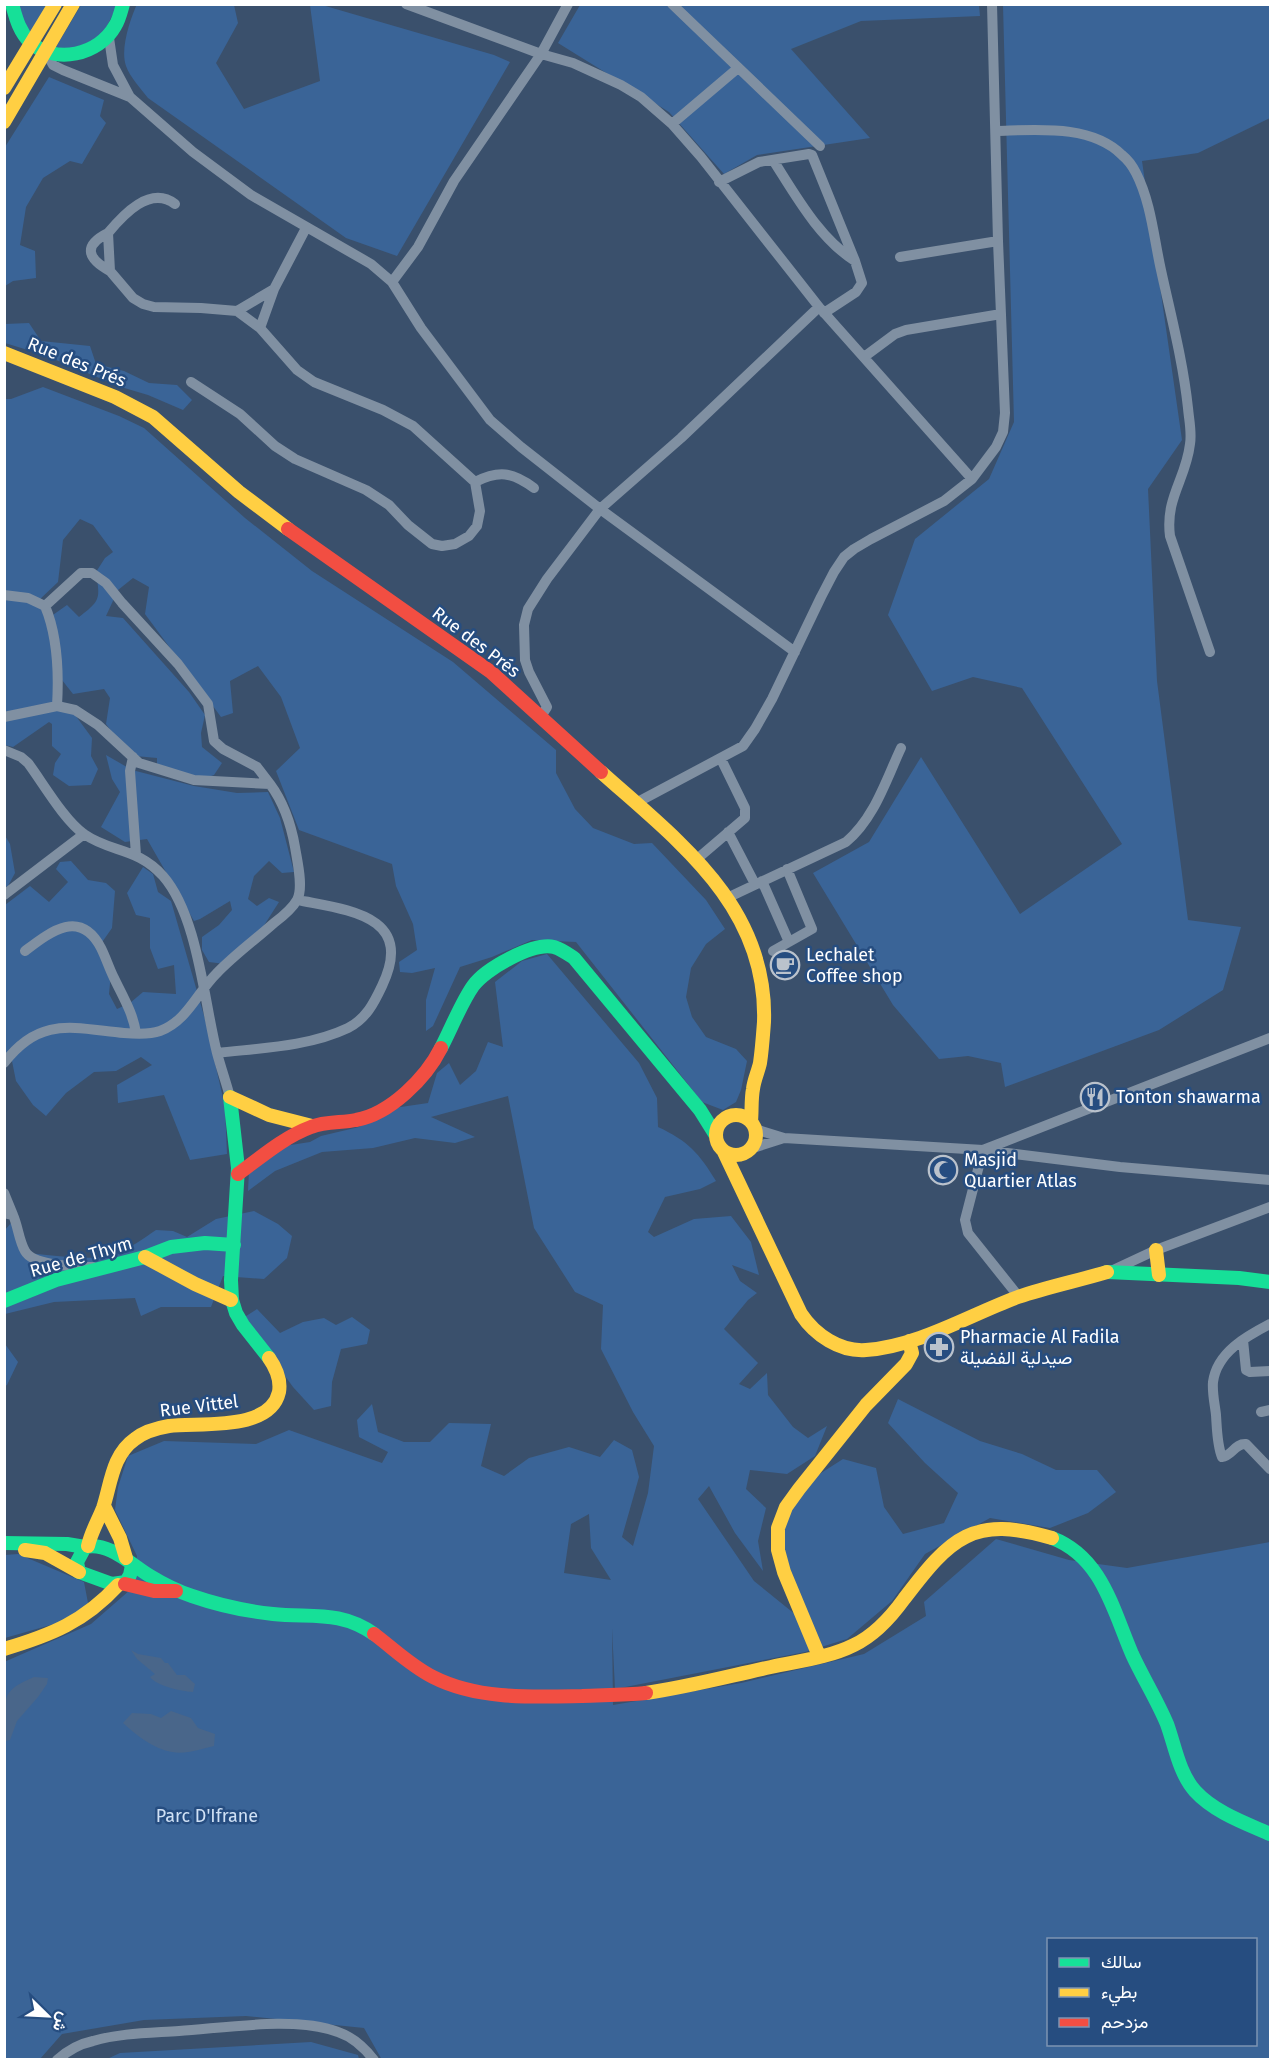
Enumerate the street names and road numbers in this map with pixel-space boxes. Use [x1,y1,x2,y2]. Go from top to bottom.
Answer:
street label: Rue des Prés [24,332,130,392]
street label: Rue des Prés [428,602,524,682]
street label: Rue de Thym [27,1232,135,1282]
street label: Rue Vittel [159,1390,239,1422]

